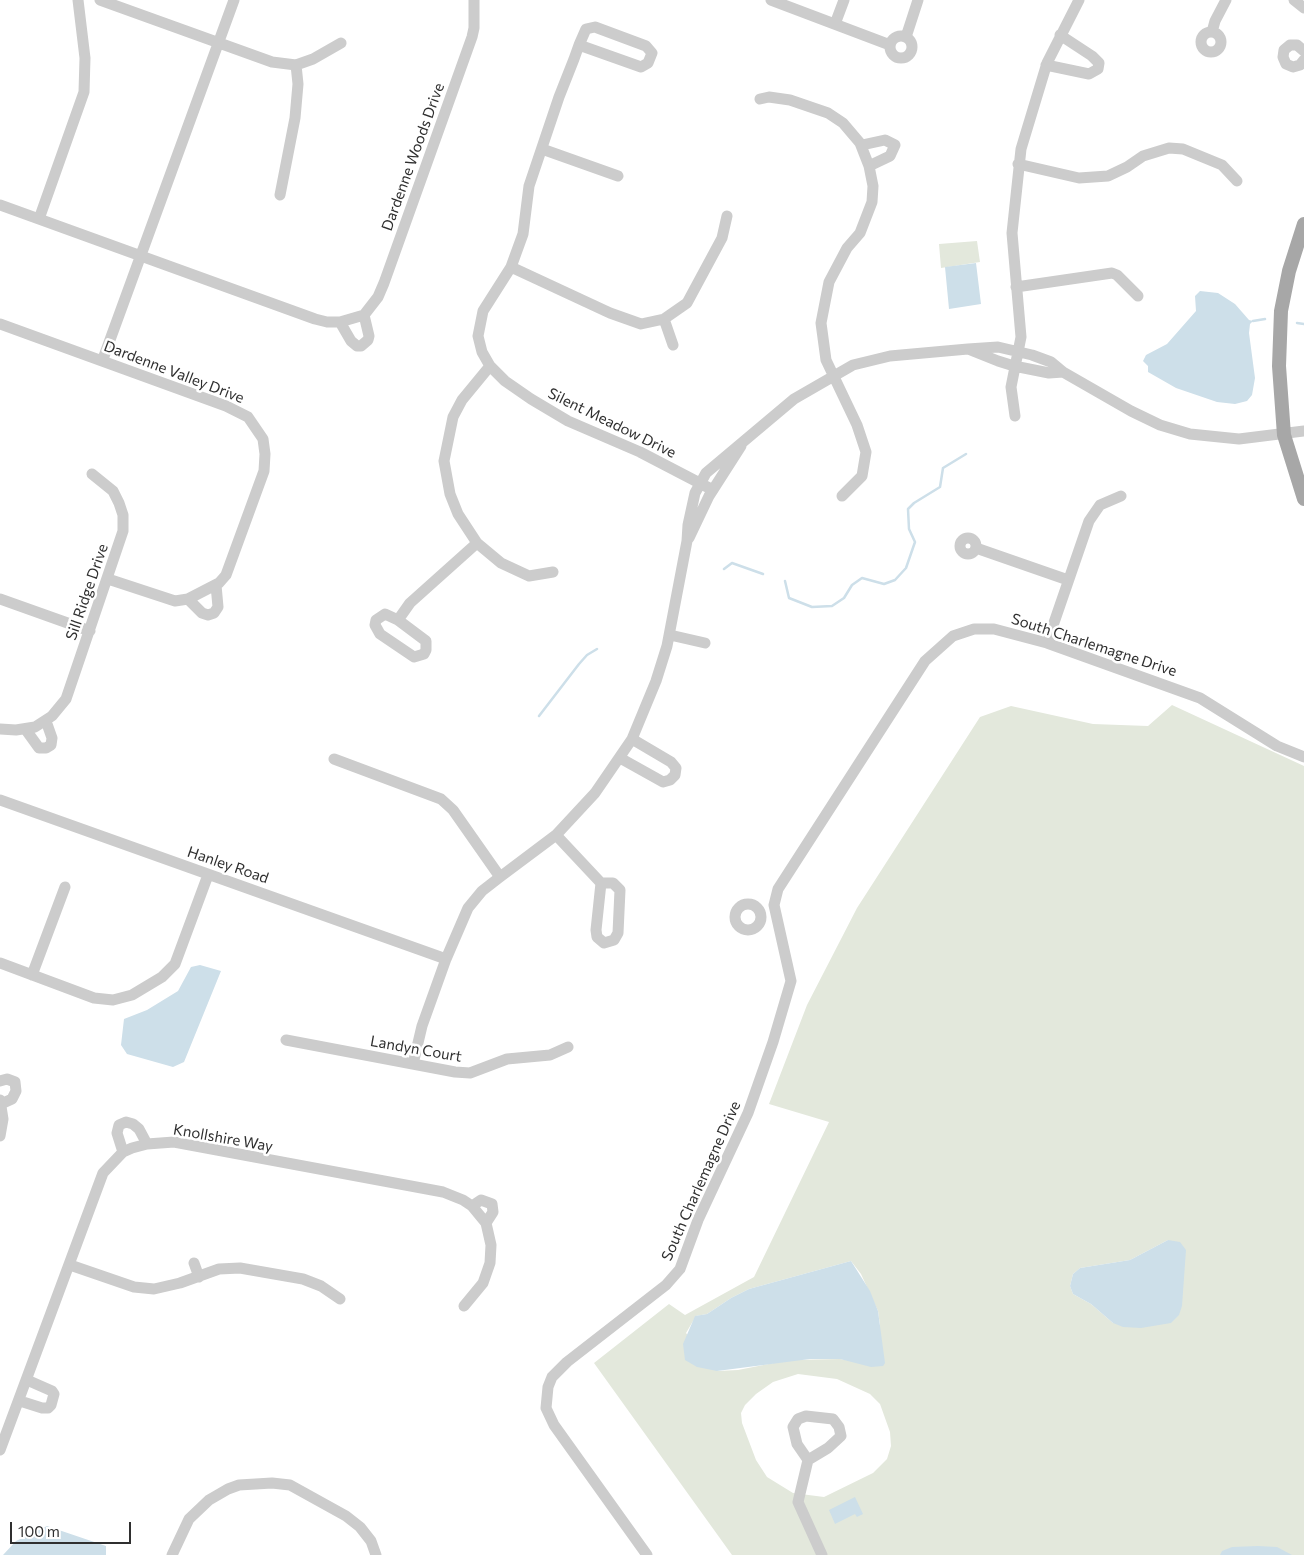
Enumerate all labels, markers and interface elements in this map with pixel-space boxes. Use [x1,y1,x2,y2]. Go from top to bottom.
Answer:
street label: Dardenne Woods Drive [378,81,448,233]
street label: Dardenne Valley Drive [101,337,247,407]
street label: Silent Meadow Drive [545,384,679,462]
street label: Sill Ridge Drive [62,541,112,643]
street label: South Charlemagne Drive [1009,610,1179,680]
street label: Hanley Road [185,843,271,887]
street label: Landyn Court [369,1032,463,1066]
street label: South Charlemagne Drive [658,1098,744,1264]
street label: Knollshire Way [172,1120,274,1156]
scale bar [12,1512,134,1544]
text: 100 m [18,1522,60,1540]

